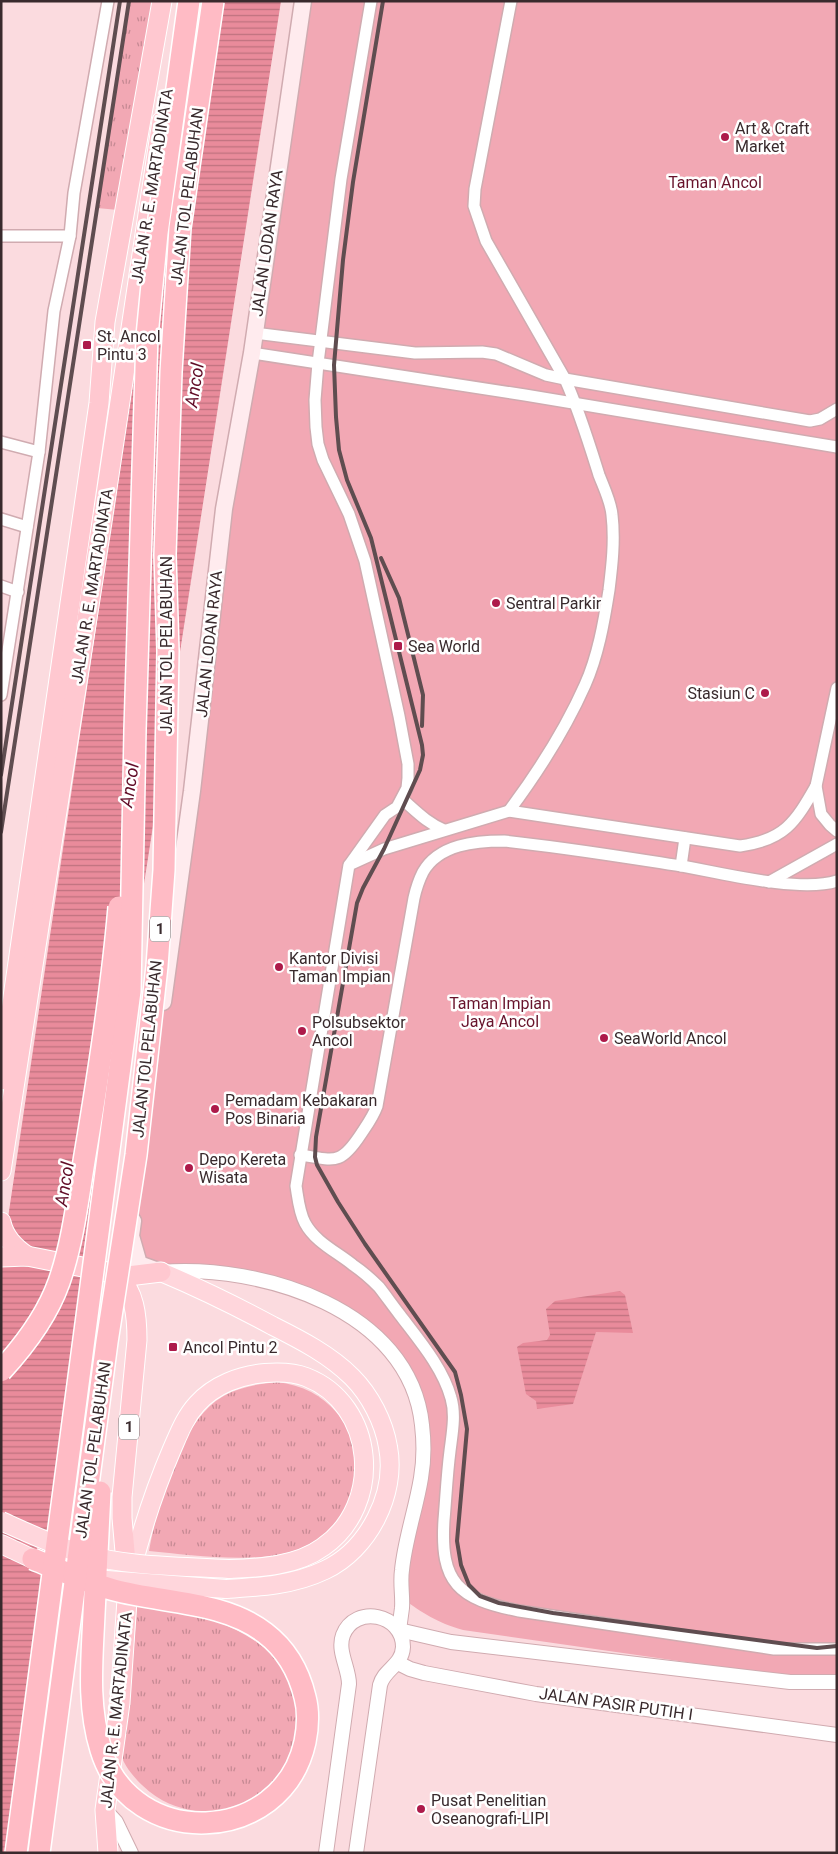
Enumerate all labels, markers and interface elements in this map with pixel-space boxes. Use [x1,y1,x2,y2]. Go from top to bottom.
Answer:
street label: JALAN R. E. MARTADINATA [127,86,177,285]
street label: JALAN TOL PELABUHAN [167,106,207,286]
place label: Art & Craft Market [735,119,809,156]
marker: Art & Craft Market [719,131,731,143]
street label: JALAN LODAN RAYA [247,168,287,318]
park label: Taman Ancol [668,173,762,192]
place label: St. Ancol Pintu 3 [97,327,161,364]
marker: St. Ancol Pintu 3 [81,339,93,351]
water label: Ancol [180,361,208,410]
street label: JALAN R. E. MARTADINATA [67,486,117,685]
street label: JALAN TOL PELABUHAN [157,556,176,734]
street label: JALAN LODAN RAYA [192,569,226,719]
place label: Sentral Parkir [506,594,602,613]
marker: Sentral Parkir [490,597,502,609]
place label: Sea World [408,637,480,656]
marker: Sea World [392,640,404,652]
place label: Stasiun C [687,684,755,703]
marker: Stasiun C [759,687,771,699]
water label: Ancol [115,761,143,810]
road number: 1 [150,916,170,942]
place label: Kantor Divisi Taman Impian [289,949,391,986]
street label: JALAN TOL PELABUHAN [128,959,166,1139]
marker: Kantor Divisi Taman Impian [273,961,285,973]
park label: Taman Impian Jaya Ancol [449,994,551,1031]
place label: Polsubsektor Ancol [312,1013,406,1050]
marker: Polsubsektor Ancol [296,1025,308,1037]
place label: SeaWorld Ancol [614,1029,727,1048]
marker: SeaWorld Ancol [598,1032,610,1044]
place label: Pemadam Kebakaran Pos Binaria [225,1091,377,1128]
marker: Pemadam Kebakaran Pos Binaria [209,1103,221,1115]
place label: Depo Kereta Wisata [199,1150,286,1187]
water label: Ancol [50,1160,78,1209]
marker: Depo Kereta Wisata [183,1162,195,1174]
place label: Ancol Pintu 2 [183,1338,277,1357]
marker: Ancol Pintu 2 [167,1341,179,1353]
street label: JALAN TOL PELABUHAN [71,1360,115,1540]
road number: 1 [119,1414,139,1440]
street label: JALAN R. E. MARTADINATA [96,1610,136,1809]
street label: JALAN PASIR PUTIH I [538,1684,694,1724]
place label: Pusat Penelitian Oseanografi-LIPI [431,1791,549,1828]
marker: Pusat Penelitian Oseanografi-LIPI [415,1803,427,1815]

